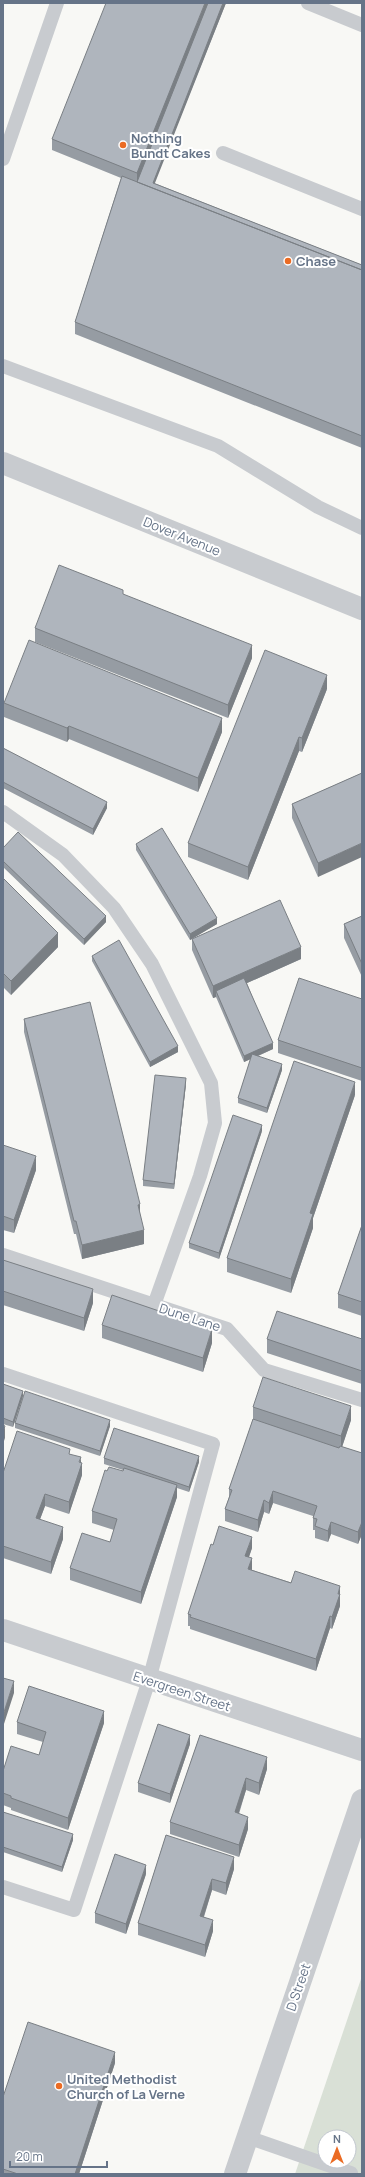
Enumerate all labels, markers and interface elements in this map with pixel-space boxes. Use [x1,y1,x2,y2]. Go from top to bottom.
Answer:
place label: Nothing Bundt Cakes [131,129,210,162]
marker: Nothing Bundt Cakes [118,140,128,150]
place label: Chase [296,252,336,270]
marker: Chase [283,256,293,266]
street label: Dover Avenue [141,512,224,560]
street label: Dune Lane [157,1299,223,1335]
street label: Evergreen Street [131,1667,233,1715]
street label: D Street [281,1961,315,2013]
place label: United Methodist Church of La Verne [67,2070,185,2103]
marker: United Methodist Church of La Verne [54,2081,64,2091]
north arrow [317,2129,357,2169]
text: N [333,2131,341,2146]
scale bar [10,2143,107,2169]
text: 20 m [16,2148,43,2165]

